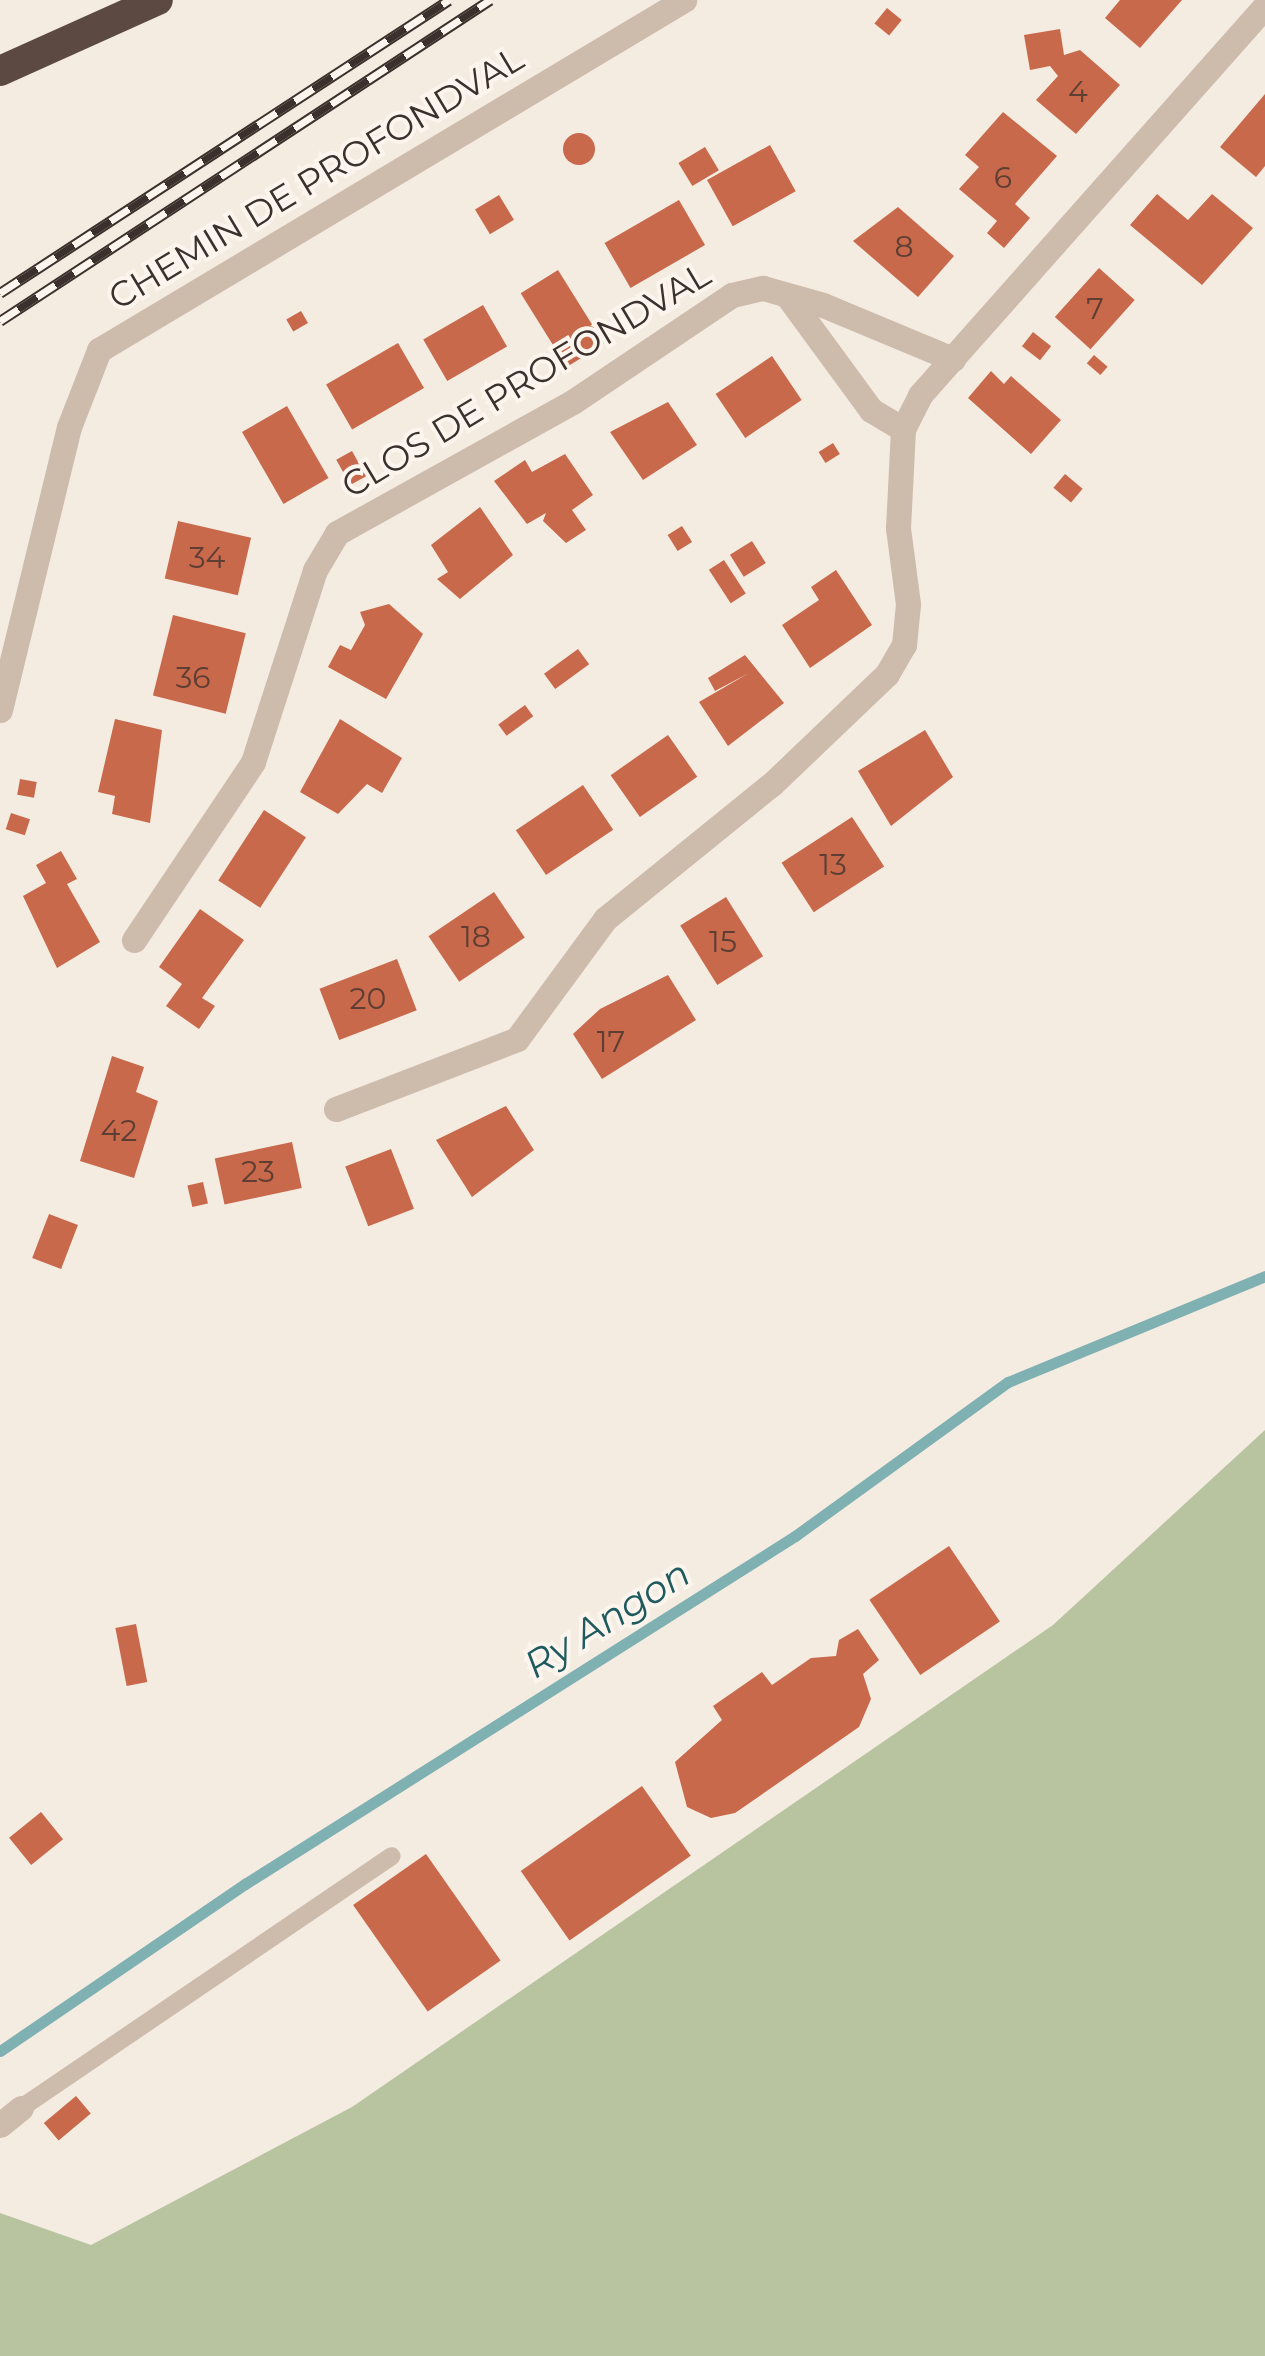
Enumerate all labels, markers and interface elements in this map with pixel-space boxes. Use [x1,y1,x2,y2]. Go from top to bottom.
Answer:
street label: CHEMIN DE PROFONDVAL [101,37,531,319]
house number: 4 [1068,74,1088,110]
house number: 6 [994,160,1012,196]
house number: 8 [894,229,914,265]
street label: CLOS DE PROFONDVAL [334,253,718,507]
house number: 7 [1086,291,1104,327]
house number: 34 [189,540,225,576]
house number: 36 [175,660,211,696]
house number: 13 [819,847,847,883]
house number: 18 [461,919,491,955]
house number: 15 [709,924,737,960]
house number: 20 [350,981,386,1017]
house number: 17 [597,1024,625,1060]
house number: 42 [101,1113,137,1149]
house number: 23 [241,1154,275,1190]
water label: Ry Angon [516,1550,698,1688]

